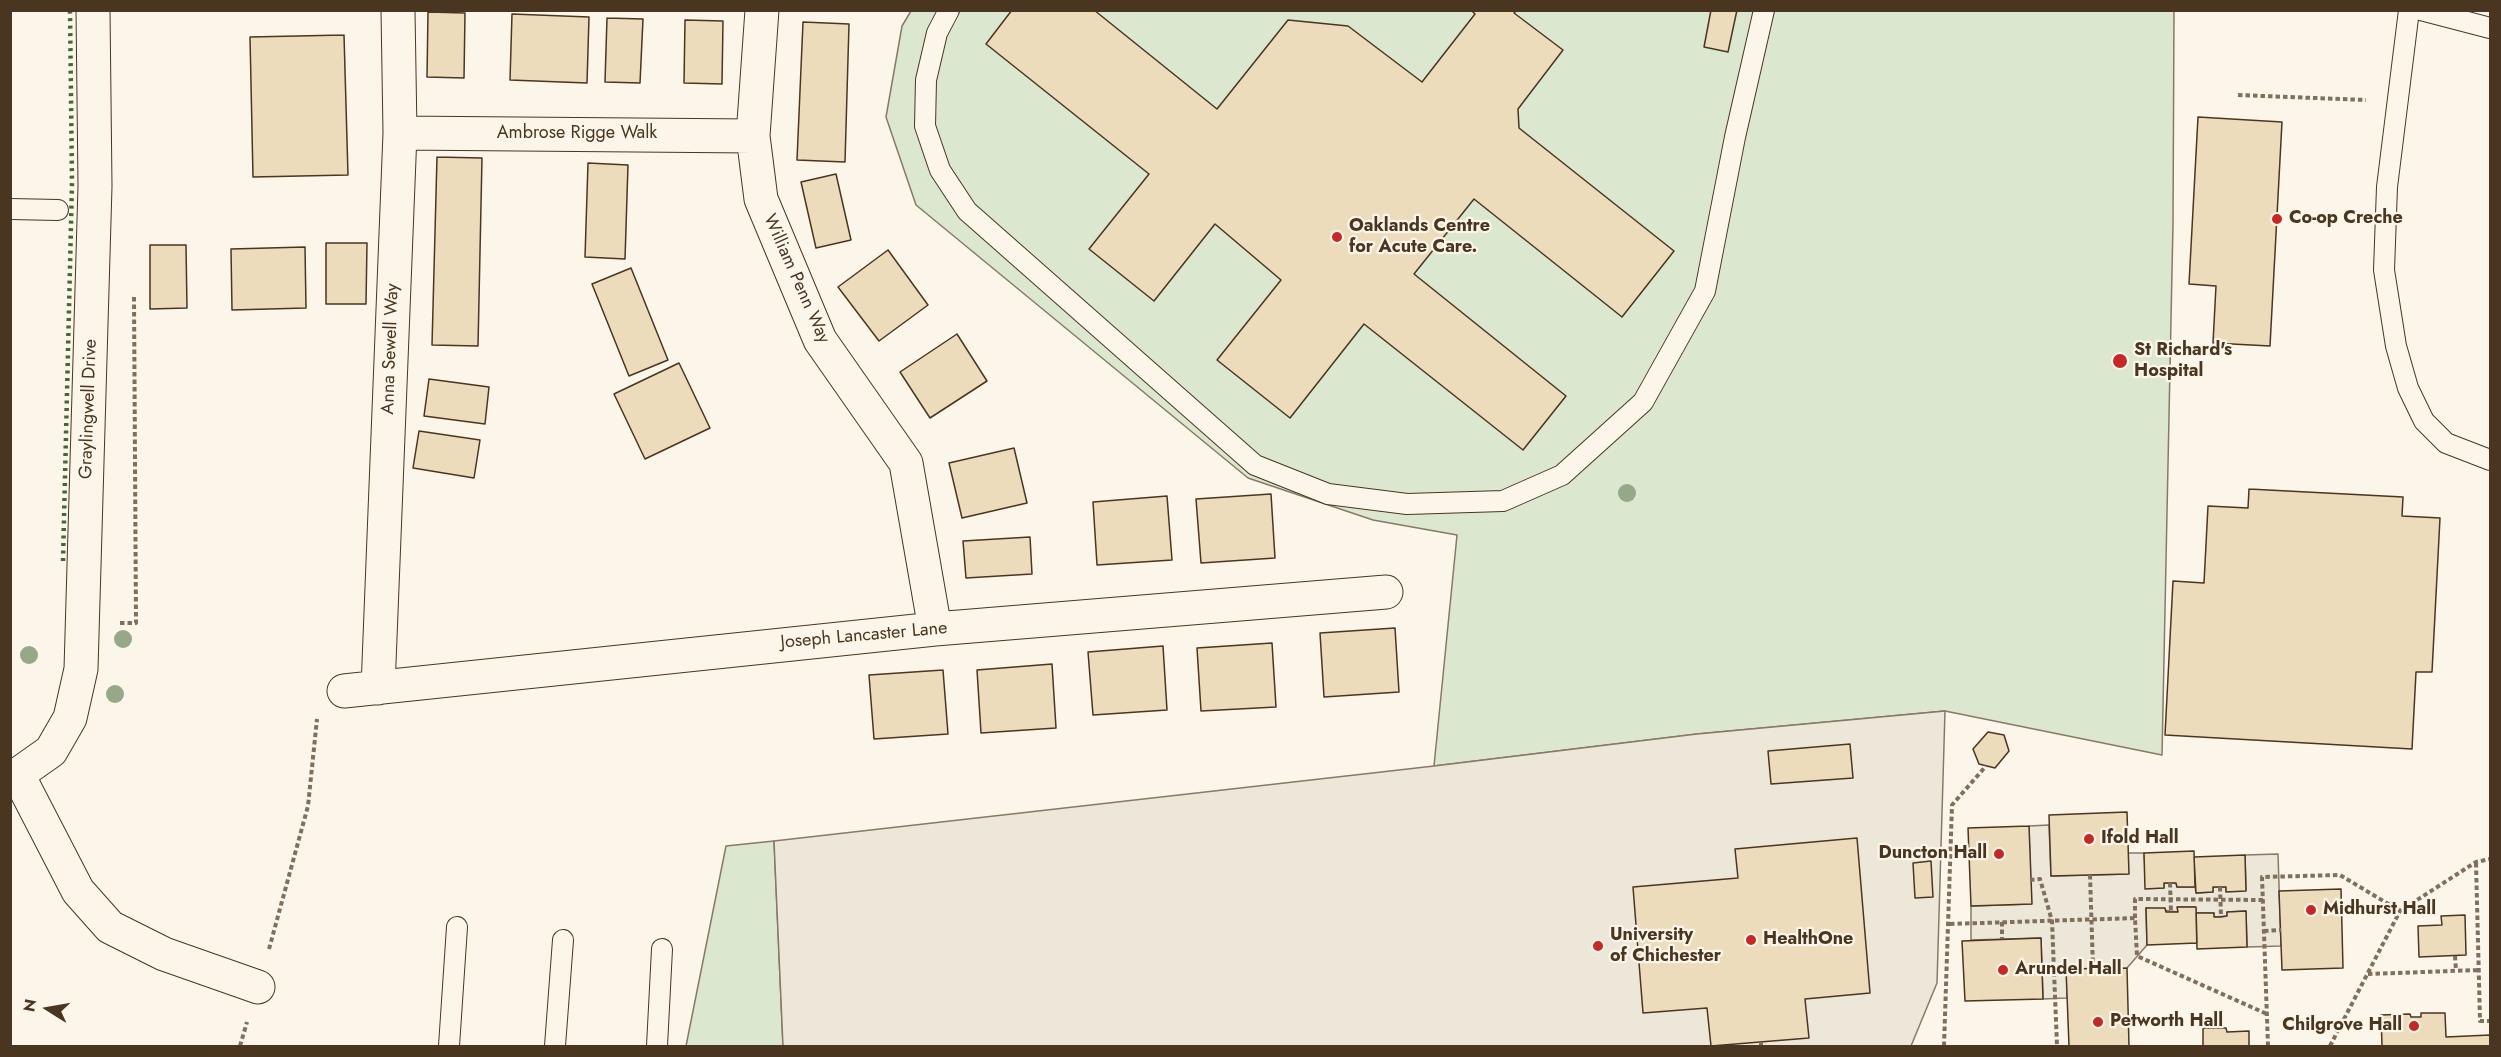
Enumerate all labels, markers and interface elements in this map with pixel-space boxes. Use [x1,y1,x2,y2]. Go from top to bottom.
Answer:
street label: Ambrose Rigge Walk [497,123,657,145]
place label: Co-op Creche [2289,208,2403,230]
street label: William Penn Way [758,211,834,347]
marker: Co-op Creche [2270,212,2284,226]
place label: Oaklands Centre for Acute Care. [1349,216,1490,258]
marker: Oaklands Centre for Acute Care. [1330,230,1344,244]
street label: Anna Sewell Way [378,283,404,415]
street label: Graylingwell Drive [76,339,102,479]
place label: St Richard's Hospital [2134,340,2232,382]
marker: St Richard's Hospital [2111,352,2129,370]
street label: Joseph Lancaster Lane [780,618,948,654]
place label: Ifold Hall [2101,828,2179,850]
marker: Ifold Hall [2082,832,2096,846]
place label: Duncton Hall [1879,843,1987,865]
marker: Duncton Hall [1992,847,2006,861]
place label: Midhurst Hall [2323,899,2436,921]
marker: Midhurst Hall [2304,903,2318,917]
place label: University of Chichester [1610,925,1721,968]
place label: HealthOne [1763,929,1853,951]
marker: HealthOne [1744,933,1758,947]
marker: University of Chichester [1591,939,1605,953]
place label: Arundel Hall [2015,959,2122,981]
marker: Arundel Hall [1996,963,2010,977]
north arrow [18,979,78,1039]
text: N [17,997,42,1014]
place label: Petworth Hall [2110,1011,2223,1033]
marker: Petworth Hall [2091,1015,2105,1029]
place label: Chilgrove Hall [2282,1015,2402,1037]
marker: Chilgrove Hall [2407,1019,2421,1033]

